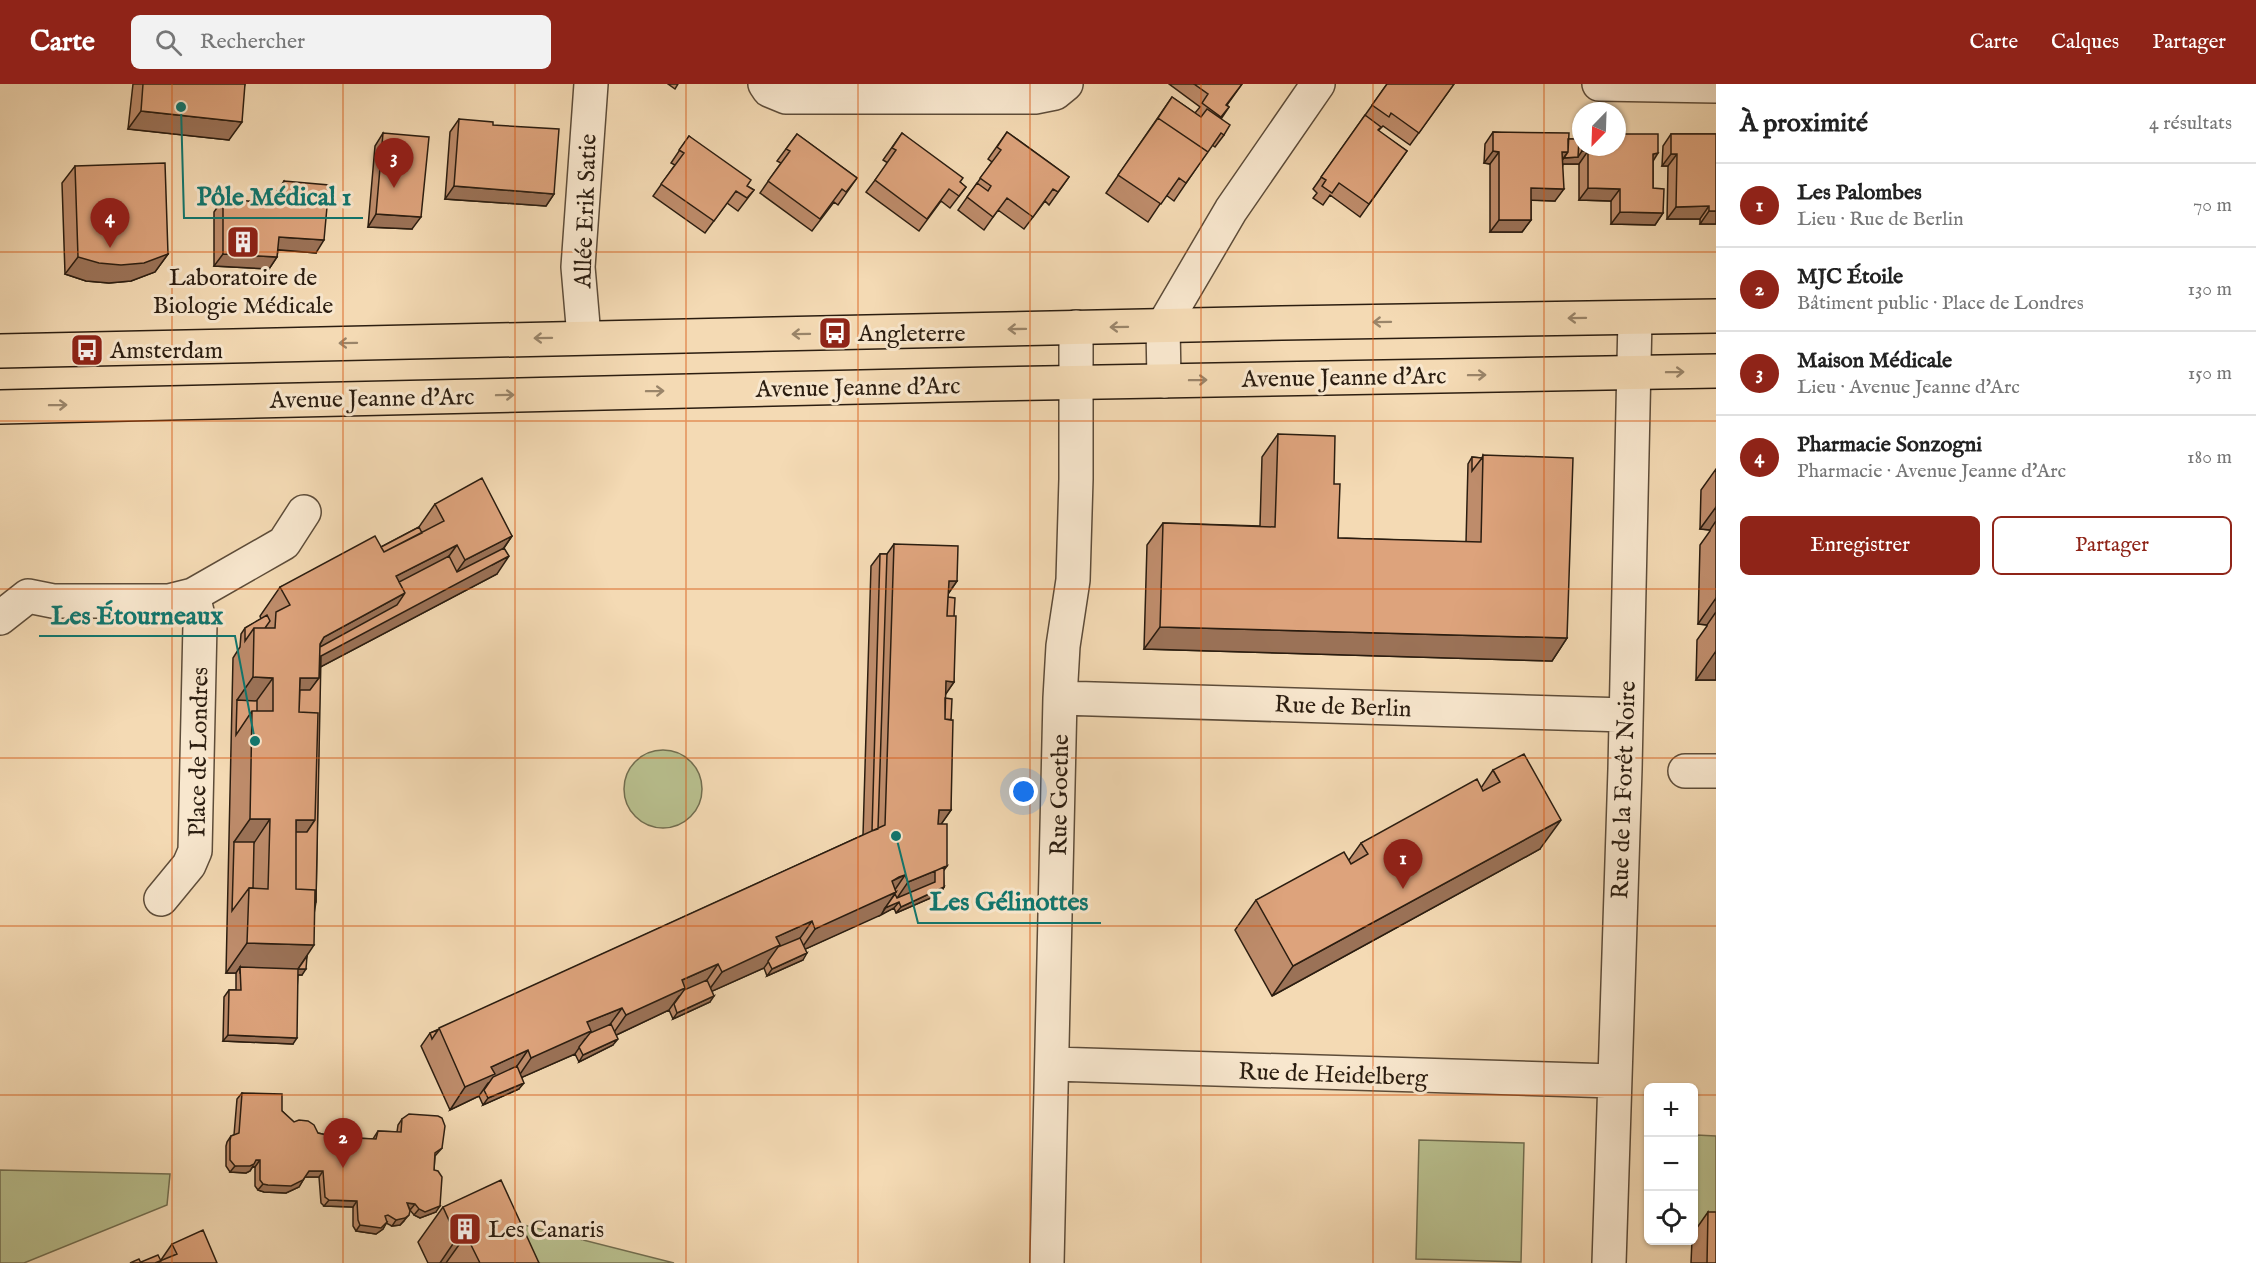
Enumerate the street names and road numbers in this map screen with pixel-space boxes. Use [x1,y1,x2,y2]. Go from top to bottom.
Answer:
street label: Allée Erik Satie [568,133,605,290]
street label: Avenue Jeanne d'Arc [1240,361,1447,396]
street label: Avenue Jeanne d'Arc [754,371,961,406]
street label: Avenue Jeanne d'Arc [268,382,475,417]
street label: Place de Londres [183,667,216,838]
street label: Rue de la Forêt Noire [1605,680,1644,900]
street label: Rue de Berlin [1274,690,1412,725]
street label: Rue Goethe [1044,734,1077,856]
street label: Rue de Heidelberg [1238,1057,1429,1094]

